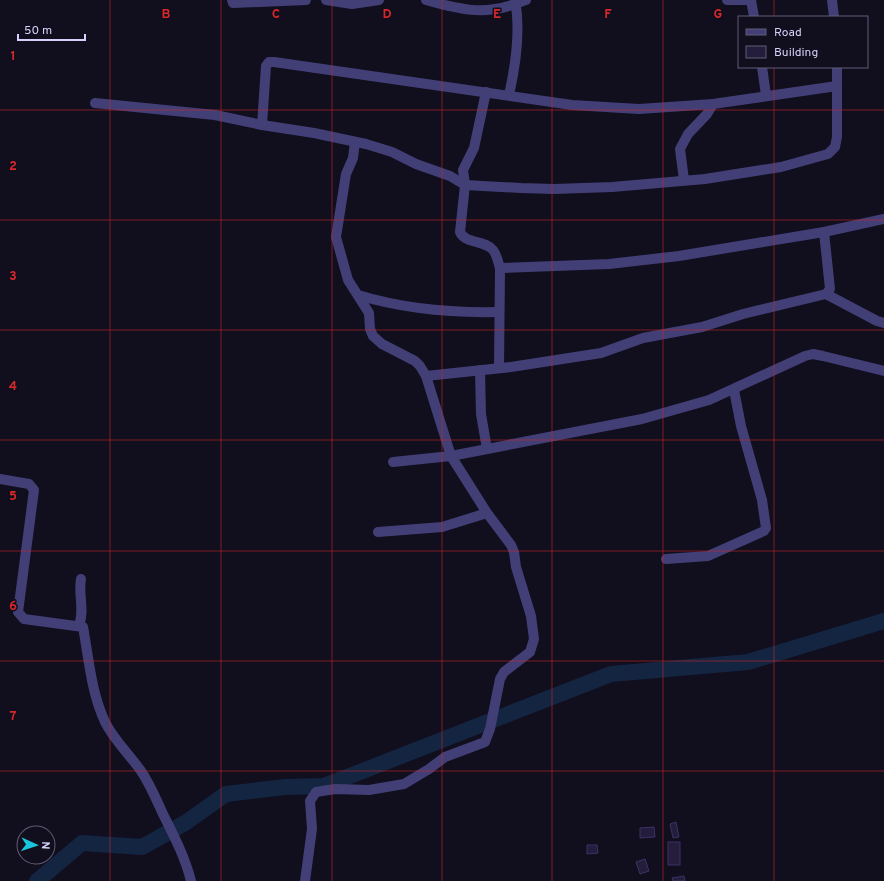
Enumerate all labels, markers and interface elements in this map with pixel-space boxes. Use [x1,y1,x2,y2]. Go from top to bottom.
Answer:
text: B [162,7,171,23]
text: C [272,7,280,23]
text: D [382,7,392,23]
text: E [493,7,501,23]
text: F [604,7,612,23]
text: G [714,7,723,23]
scale bar [18,16,85,42]
legend [738,16,868,68]
text: 50 m [24,23,52,39]
text: Road [774,25,802,41]
text: Building [774,45,818,61]
text: 1 [10,49,16,65]
text: 2 [9,159,17,175]
text: 3 [9,269,17,285]
text: 4 [9,379,17,395]
text: 5 [9,489,17,505]
text: 6 [9,599,17,615]
text: 7 [10,709,17,725]
north arrow [16,825,56,865]
text: N [38,841,52,850]

